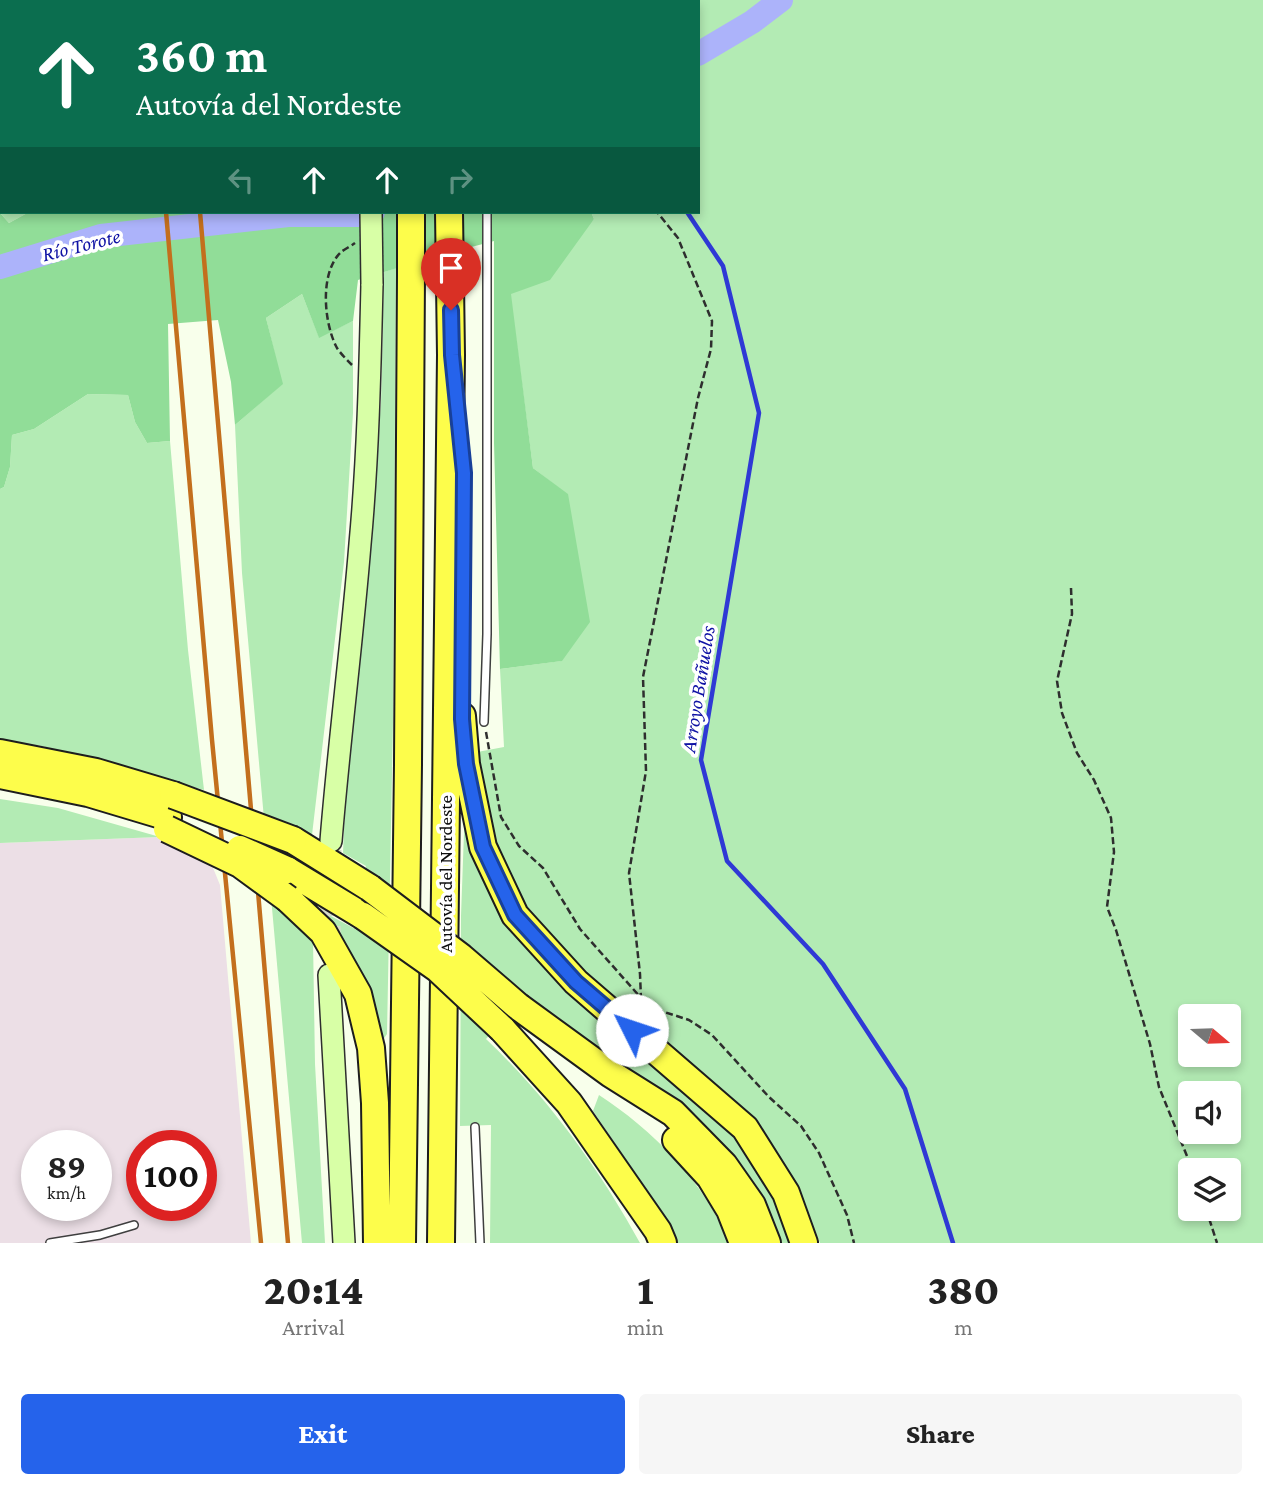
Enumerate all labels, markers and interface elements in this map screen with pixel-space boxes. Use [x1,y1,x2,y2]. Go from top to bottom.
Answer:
icon: ahead [21,28,112,119]
text: 360 m [136,28,267,83]
text: Autovía del Nordeste [136,86,402,122]
icon: left [222,161,260,199]
icon: ahead [295,161,333,199]
icon: ahead [368,161,406,199]
icon: right [441,161,479,199]
water label: Río Torote [39,224,123,266]
pin [421,238,481,310]
icon: arrive [432,249,470,287]
water label: Arroyo Bañuelos [676,624,720,755]
street label: Autovía del Nordeste [435,795,456,953]
position arrow [595,993,669,1067]
north arrow [1178,1004,1241,1068]
map controls [1178,1004,1241,1221]
button: sound [1178,1081,1241,1144]
speed limit sign: 100 [126,1130,217,1221]
text: 89 [47,1147,86,1186]
button: layers [1178,1158,1241,1221]
text: km/h [47,1183,86,1203]
text: 20:14 [263,1266,364,1313]
text: 1 [637,1266,654,1313]
text: 380 [927,1266,1000,1313]
text: Arrival [282,1314,345,1340]
text: min [627,1314,664,1340]
text: m [954,1314,973,1340]
button: Exit [21,1394,625,1474]
button: Share [639,1394,1242,1474]

